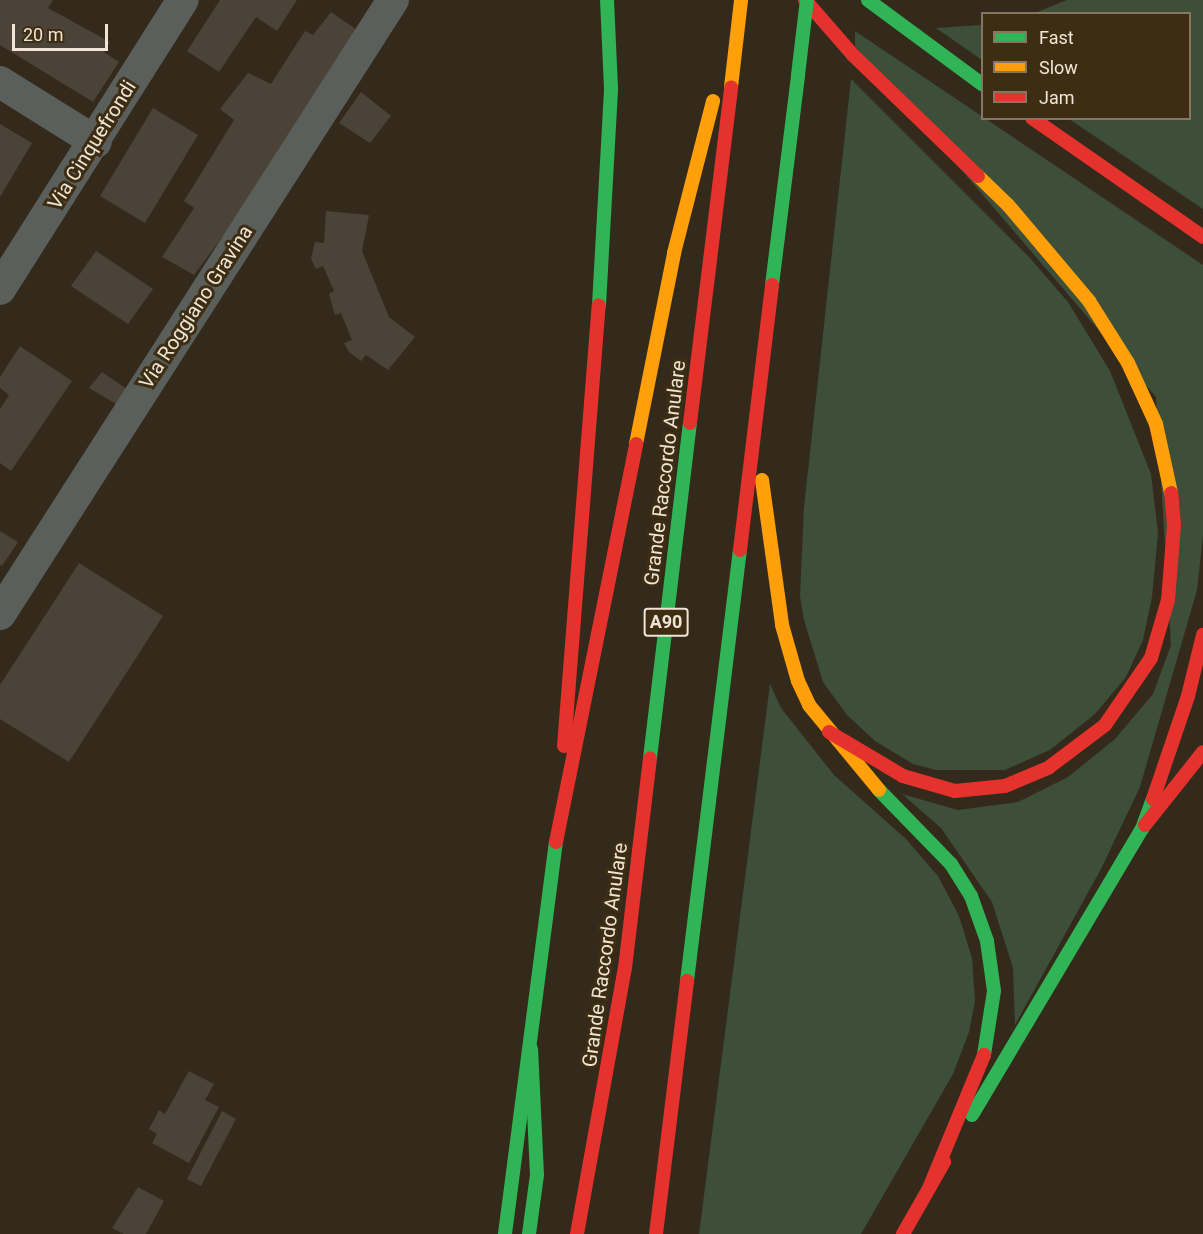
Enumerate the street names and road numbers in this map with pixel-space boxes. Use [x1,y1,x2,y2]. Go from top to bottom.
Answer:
street label: Via Cinquefrondi [43,76,141,214]
street label: Via Roggiano Gravina [134,221,258,393]
street label: Grande Raccordo Anulare [639,359,691,587]
road number: A90 [644,607,688,637]
street label: Grande Raccordo Anulare [577,841,633,1069]

